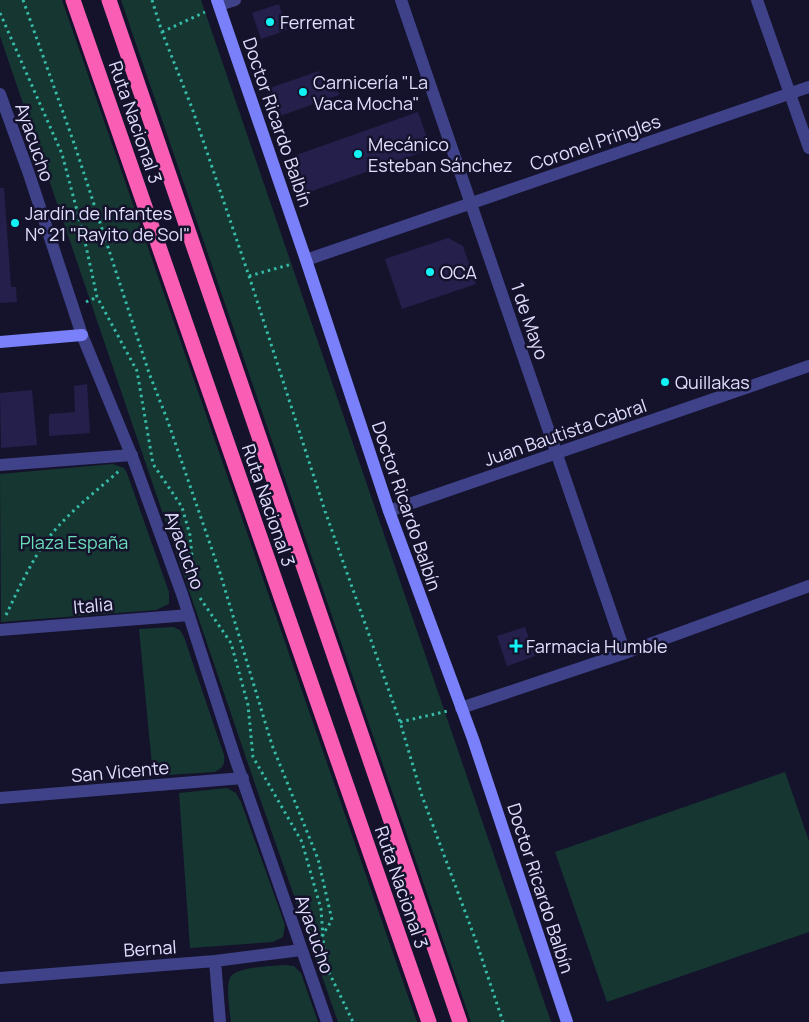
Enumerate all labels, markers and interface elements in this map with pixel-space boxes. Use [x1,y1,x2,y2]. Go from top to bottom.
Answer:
place label: Ferremat [280,10,355,34]
marker: Ferremat [264,16,276,28]
street label: Doctor Ricardo Balbín [238,34,318,210]
street label: Ruta Nacional 3 [104,57,168,187]
place label: Carnicería "La Vaca Mocha" [313,70,428,115]
marker: Carnicería "La Vaca Mocha" [297,86,309,98]
street label: Ayacucho [10,100,60,184]
street label: Coronel Pringles [527,108,663,176]
place label: Mecánico Esteban Sánchez [368,132,512,177]
marker: Mecánico Esteban Sánchez [352,148,364,160]
place label: Jardín de Infantes N° 21 "Rayito de Sol" [25,201,190,246]
marker: Jardín de Infantes N° 21 "Rayito de Sol" [9,217,21,229]
place label: OCA [440,260,478,284]
marker: OCA [424,266,436,278]
street label: 1 de Mayo [506,279,554,363]
place label: Quillakas [675,370,750,394]
marker: Quillakas [659,376,671,388]
street label: Juan Bautista Cabral [480,393,650,471]
street label: Doctor Ricardo Balbín [367,418,447,594]
street label: Ruta Nacional 3 [237,440,301,570]
street label: Ayacucho [160,508,210,592]
park label: Plaza España [20,530,128,554]
street label: Italia [72,591,114,619]
place label: Farmacia Humble [526,634,668,658]
marker: Farmacia Humble [510,640,522,652]
street label: San Vicente [70,755,170,787]
street label: Doctor Ricardo Balbín [502,800,580,976]
street label: Ruta Nacional 3 [370,822,434,952]
street label: Ayacucho [290,892,340,976]
street label: Bernal [123,934,177,962]

